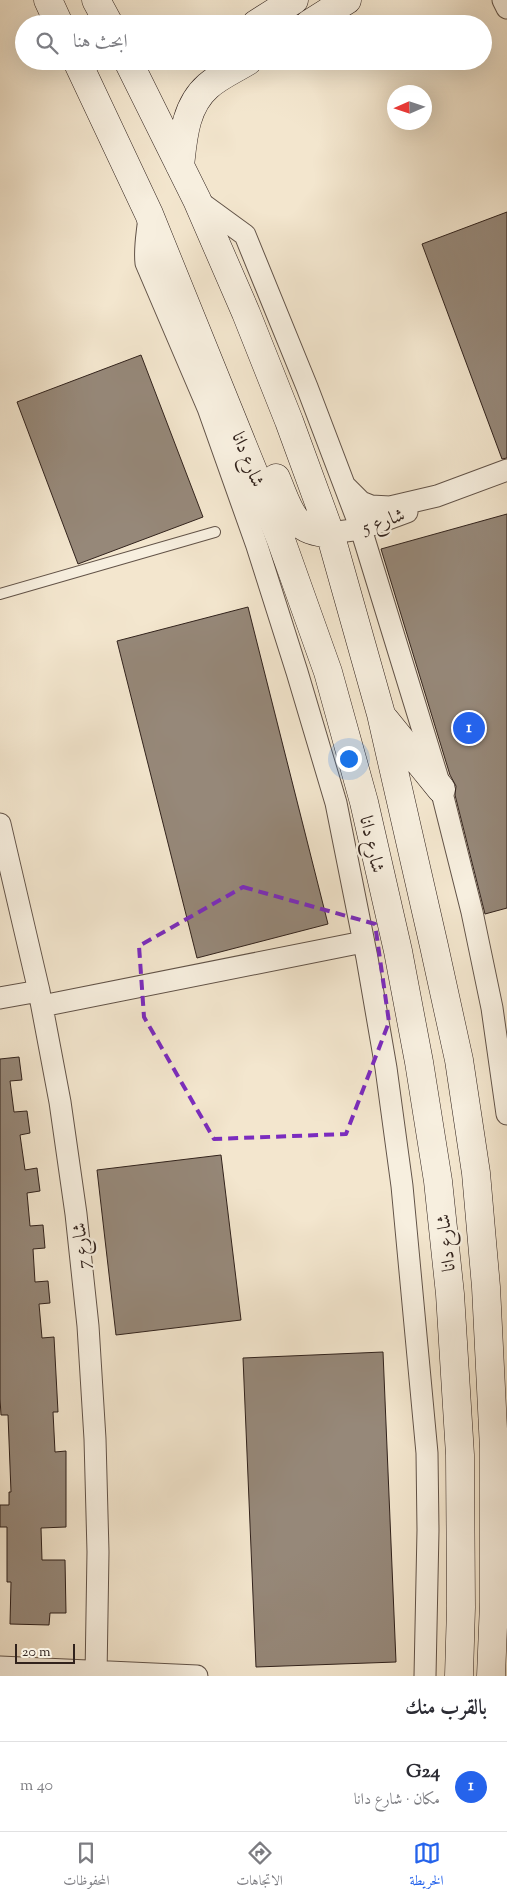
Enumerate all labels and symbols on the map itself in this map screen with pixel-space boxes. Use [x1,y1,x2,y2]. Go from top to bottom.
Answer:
north arrow [387,85,432,130]
street label: شارع دانا [223,428,270,492]
street label: شارع 5 [358,503,409,543]
pin: 1 [453,709,485,747]
your location [336,746,362,772]
street label: شارع دانا [351,813,390,876]
street label: شارع دانا [431,1213,464,1273]
street label: شارع 7 [67,1221,98,1270]
scale bar [15,1641,75,1664]

